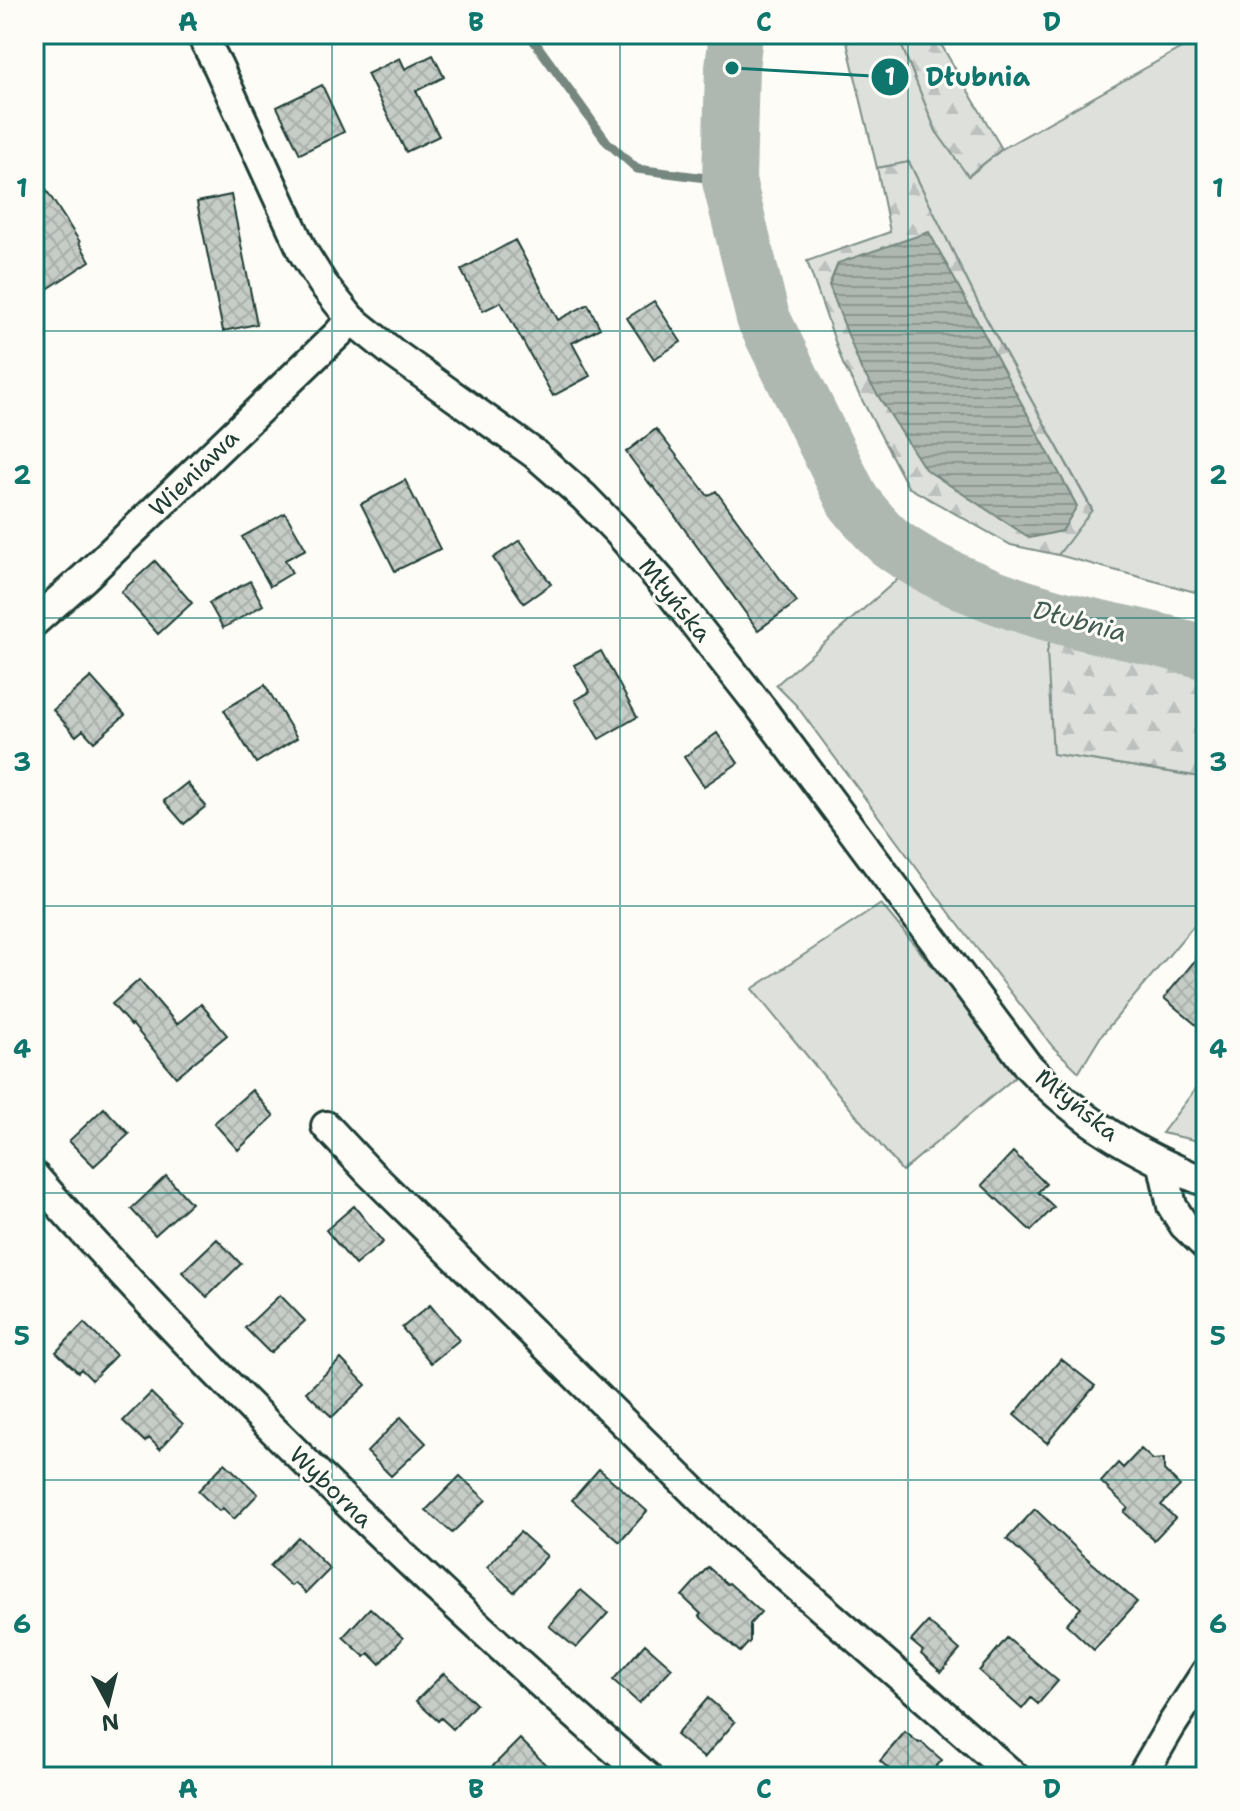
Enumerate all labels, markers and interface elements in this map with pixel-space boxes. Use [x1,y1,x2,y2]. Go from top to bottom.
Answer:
text: A [178,4,198,39]
text: B [468,4,484,39]
text: C [756,4,772,39]
text: D [1043,4,1061,39]
callout: Dłubnia [870,52,1046,102]
text: Dłubnia [926,59,1030,94]
text: 1 [885,61,895,93]
text: 1 [16,170,28,205]
text: 1 [1212,170,1224,205]
street label: Wieniawa [142,422,246,524]
text: 2 [13,457,31,492]
text: 2 [1209,457,1227,492]
street label: Młyńska [631,551,719,649]
water label: Dłubnia [1029,591,1131,650]
text: 3 [13,744,31,779]
text: 3 [1209,744,1227,779]
text: 4 [13,1031,31,1066]
text: 4 [1209,1031,1227,1066]
street label: Młyńska [1028,1061,1126,1149]
text: 5 [14,1318,30,1353]
text: 5 [1210,1318,1226,1353]
street label: Wyborna [282,1439,380,1535]
text: 6 [13,1606,31,1641]
text: 6 [1209,1606,1227,1641]
north arrow [68,1663,148,1743]
text: N [100,1707,121,1738]
text: A [178,1771,198,1806]
text: B [468,1771,484,1806]
text: C [756,1771,772,1806]
text: D [1043,1771,1061,1806]

